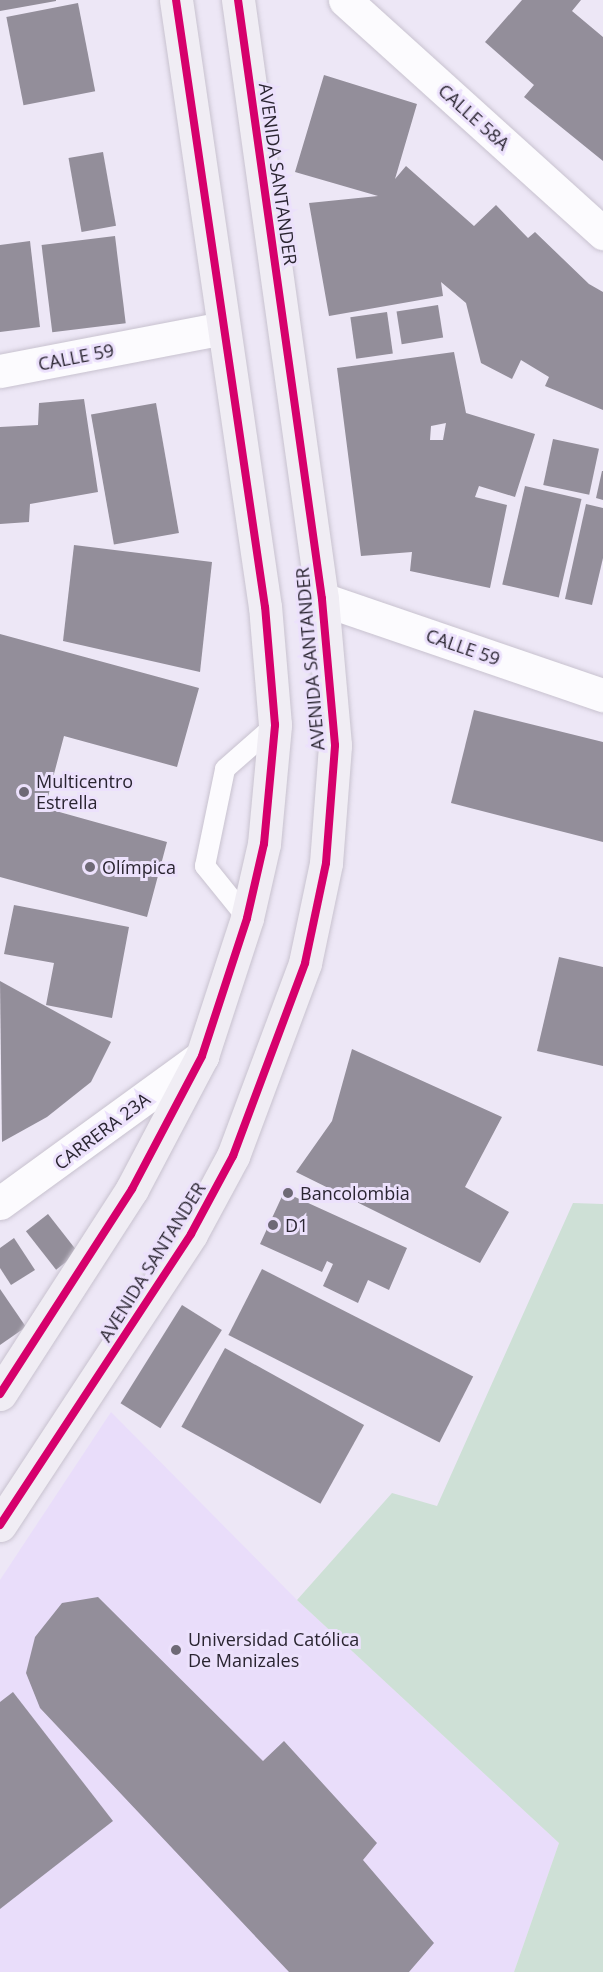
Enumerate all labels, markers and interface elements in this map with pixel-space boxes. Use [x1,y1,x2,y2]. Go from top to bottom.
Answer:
street label: CALLE 58A [434,79,514,155]
street label: AVENIDA SANTANDER [255,82,301,266]
street label: CALLE 59 [36,339,116,375]
street label: AVENIDA SANTANDER [291,567,329,751]
street label: CALLE 59 [423,624,503,670]
place label: Multicentro Estrella [36,771,133,814]
marker: Multicentro Estrella [17,785,31,799]
place label: Olímpica [102,856,176,878]
marker: Olímpica [83,860,97,874]
street label: CARRERA 23A [50,1088,154,1174]
street label: AVENIDA SANTANDER [94,1178,210,1346]
place label: Bancolombia [300,1182,410,1204]
marker: Bancolombia [281,1186,295,1200]
place label: D1 [285,1214,308,1236]
marker: D1 [266,1218,280,1232]
place label: Universidad Católica De Manizales [188,1629,359,1672]
marker: Universidad Católica De Manizales [169,1643,183,1657]

